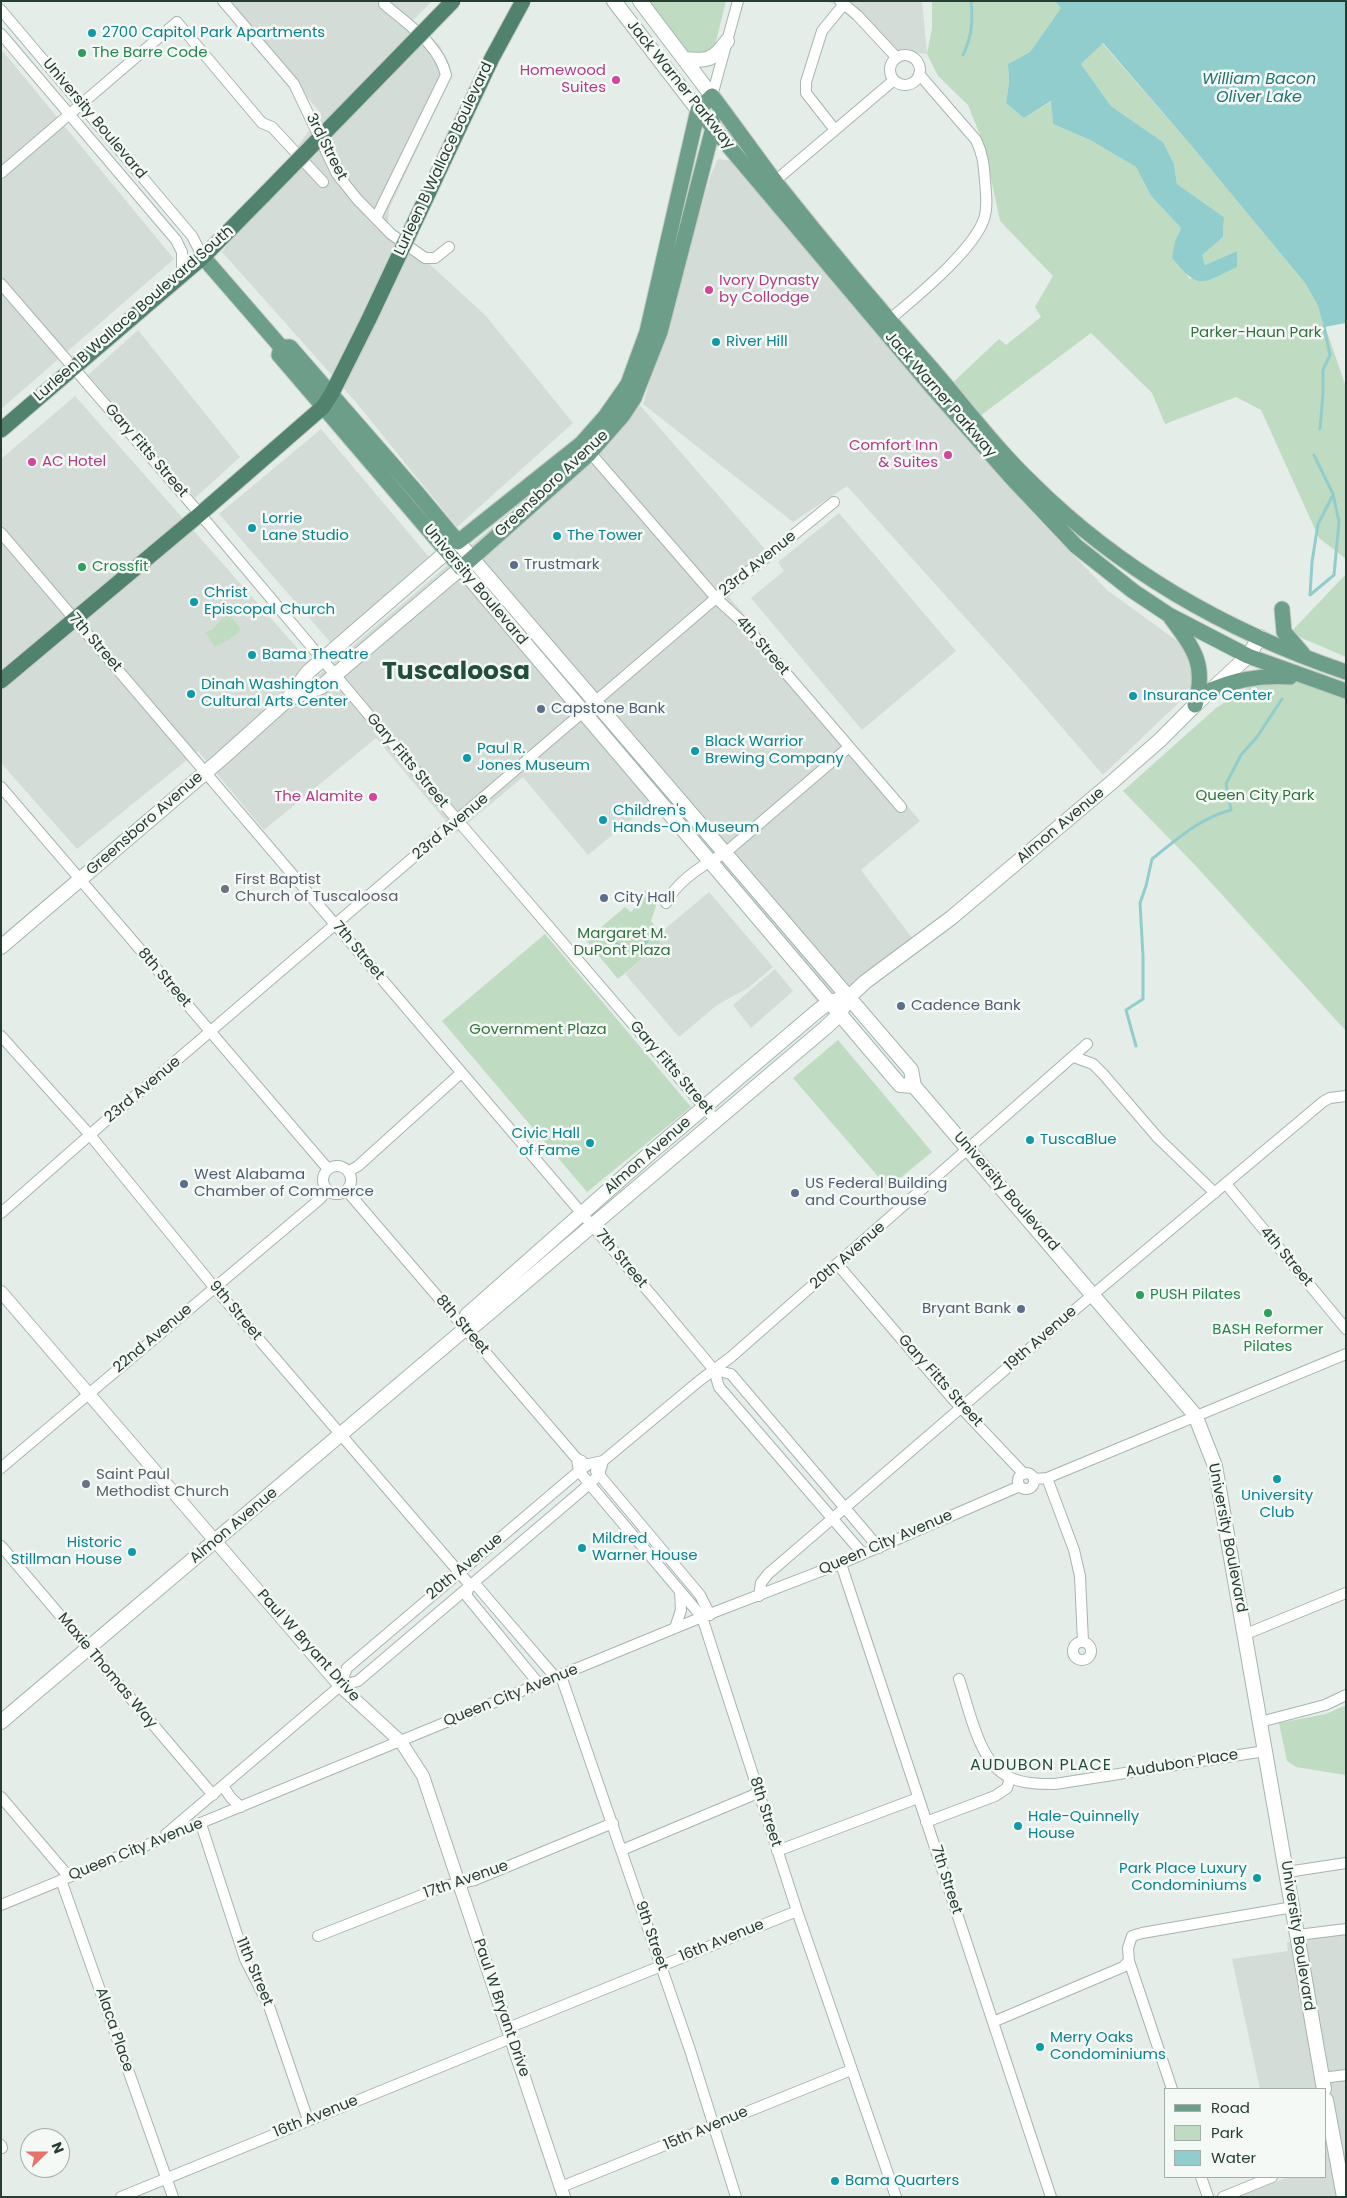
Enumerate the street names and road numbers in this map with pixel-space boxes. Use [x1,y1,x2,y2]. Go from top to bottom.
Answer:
street label: Jack Warner Parkway [622,17,738,153]
street label: University Boulevard [38,55,150,183]
street label: Lurleen B Wallace Boulevard [391,60,497,258]
street label: 3rd Street [302,111,350,183]
street label: Lurleen B Wallace Boulevard South [31,223,237,405]
street label: Jack Warner Parkway [880,328,1000,462]
street label: Gary Fitts Street [101,401,191,501]
street label: Greensboro Avenue [492,427,612,541]
street label: University Boulevard [419,521,531,649]
street label: 23rd Avenue [716,528,800,600]
street label: 7th Street [65,610,125,676]
street label: 4th Street [731,613,793,679]
street label: Gary Fitts Street [362,710,452,812]
street label: Greensboro Avenue [83,768,207,880]
street label: Almon Avenue [1014,784,1108,868]
street label: 23rd Avenue [409,790,493,864]
street label: 7th Street [328,918,388,984]
street label: 8th Street [133,945,195,1011]
street label: Gary Fitts Street [626,1018,716,1118]
street label: 23rd Avenue [101,1053,185,1127]
street label: Almon Avenue [601,1114,695,1198]
street label: University Boulevard [949,1129,1063,1255]
street label: 20th Avenue [807,1219,889,1293]
street label: 4th Street [1256,1223,1316,1291]
street label: 7th Street [591,1226,651,1292]
street label: 9th Street [205,1277,265,1345]
street label: 8th Street [431,1292,493,1358]
street label: 22nd Avenue [110,1301,196,1377]
street label: 19th Avenue [1001,1303,1081,1375]
street label: Gary Fitts Street [894,1331,986,1431]
street label: University Boulevard [1204,1462,1250,1614]
street label: Almon Avenue [187,1484,281,1568]
street label: Queen City Avenue [817,1507,955,1579]
street label: 20th Avenue [423,1530,507,1604]
street label: Paul W Bryant Drive [253,1586,363,1706]
street label: Maxie Thomas Way [53,1610,161,1732]
street label: Queen City Avenue [441,1661,581,1731]
street label: Audubon Place [1124,1746,1240,1782]
street label: 8th Street [745,1775,785,1849]
street label: Queen City Avenue [66,1815,206,1885]
street label: 7th Street [926,1843,966,1917]
street label: 17th Avenue [421,1857,511,1903]
street label: University Boulevard [1276,1860,1318,2012]
street label: 9th Street [631,1899,671,1973]
street label: 16th Avenue [677,1916,767,1966]
street label: 11th Street [232,1935,276,2009]
street label: Paul W Bryant Drive [469,1937,533,2079]
street label: Alaca Place [91,1985,137,2075]
street label: 16th Avenue [271,2092,361,2142]
street label: 15th Avenue [661,2103,751,2155]

